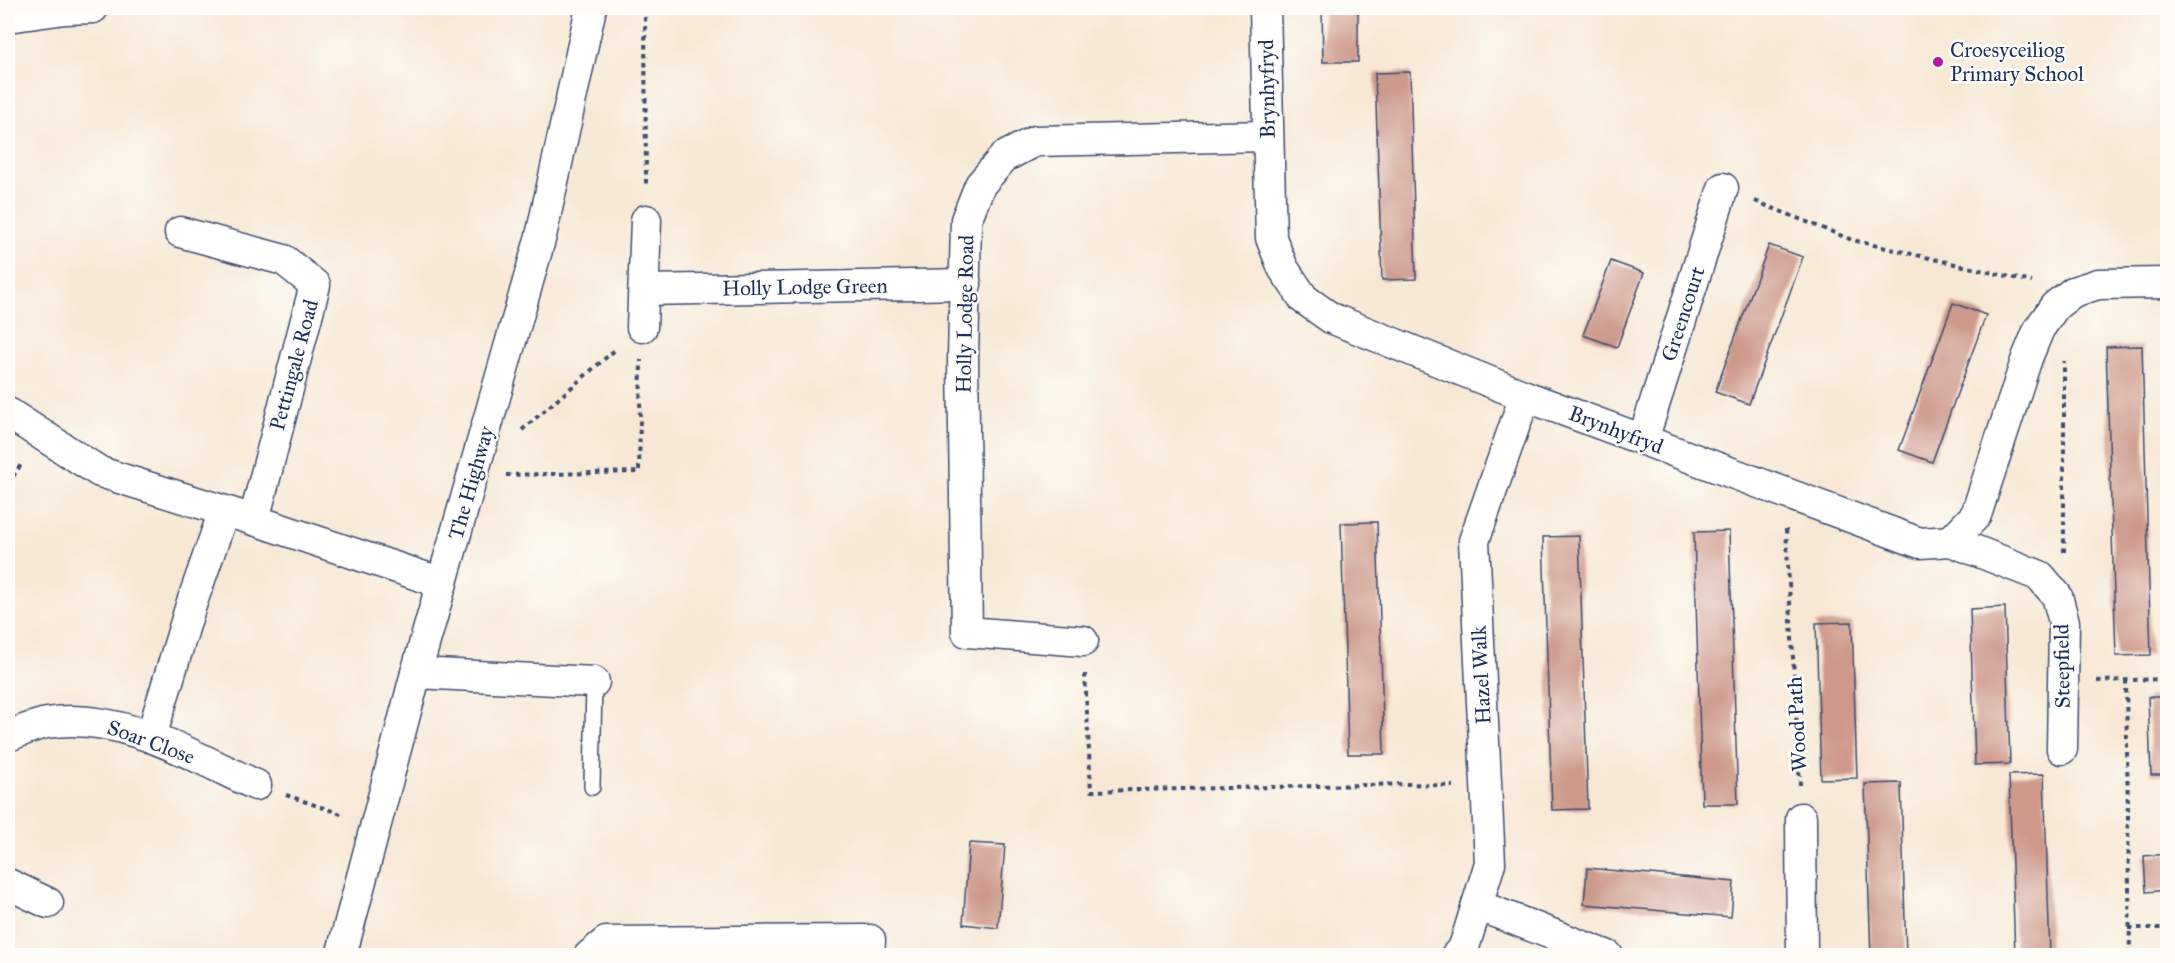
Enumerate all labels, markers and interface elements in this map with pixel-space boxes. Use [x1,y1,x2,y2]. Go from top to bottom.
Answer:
place label: Croesyceiliog Primary School [1950,37,2084,87]
street label: Brynhyfryd [1253,39,1281,139]
marker: Croesyceiliog Primary School [1931,55,1945,69]
street label: Holly Lodge Road [951,234,979,393]
street label: Greencourt [1655,263,1711,365]
street label: Holly Lodge Green [722,273,888,301]
street label: Pettingale Road [264,296,324,433]
street label: Brynhyfryd [1565,400,1667,460]
street label: The Highway [442,422,500,543]
street label: Steepfield [2048,623,2076,709]
street label: Hazel Walk [1465,625,1497,725]
street label: Wood Path [1782,675,1812,772]
street label: Soar Close [104,714,199,770]

